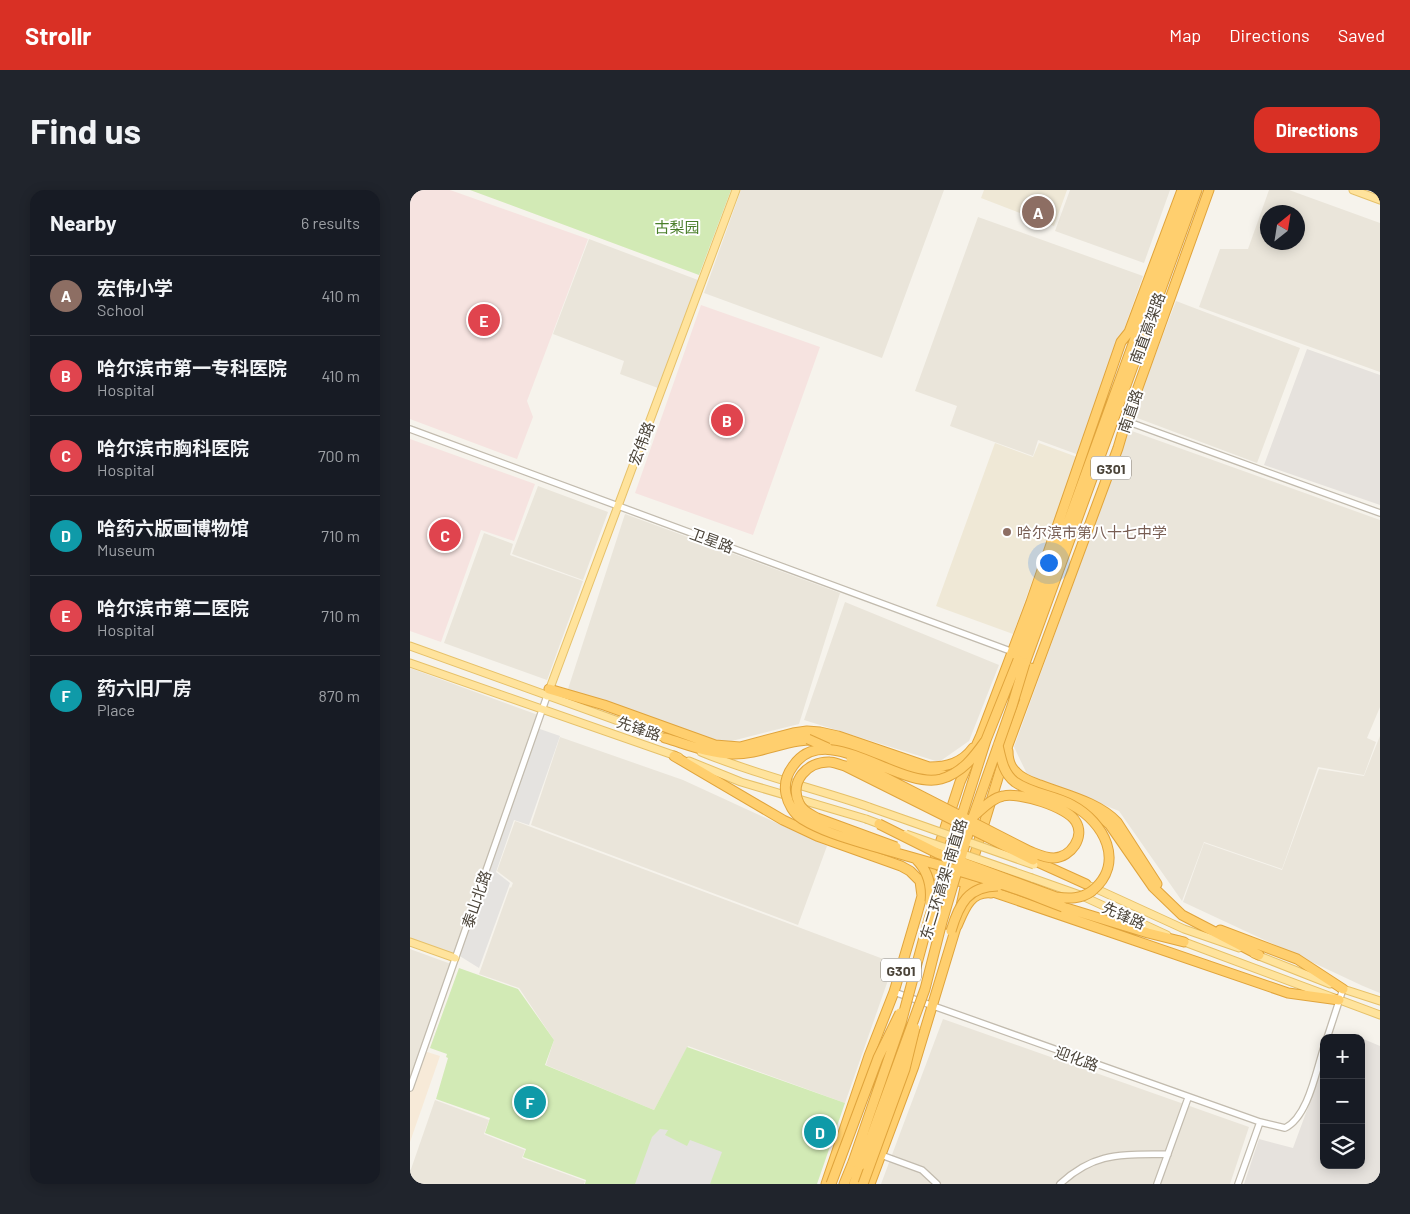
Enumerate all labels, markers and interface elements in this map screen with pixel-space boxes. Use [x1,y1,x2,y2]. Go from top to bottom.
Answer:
text: Strollr [25,21,92,50]
text: Map [1169,24,1201,46]
text: Directions [1229,24,1310,46]
text: Saved [1338,24,1385,46]
button: Directions [1254,107,1380,153]
text: Find us [30,109,141,151]
pin: A [1022,193,1054,231]
north arrow [1260,205,1305,250]
text: Nearby [50,210,116,235]
text: 6 results [301,213,360,232]
park label: 古梨园 [654,218,700,236]
text: 宏伟小学 [97,276,173,299]
text: A [61,286,71,305]
text: 410 m [322,286,360,305]
street label: 南直高架路 [1126,290,1168,366]
text: School [97,300,144,319]
pin: E [468,301,500,339]
text: 哈尔滨市第一专科医院 [97,356,287,379]
text: B [61,366,71,385]
text: 410 m [322,366,360,385]
text: Hospital [97,380,154,399]
street label: 南直路 [1114,387,1146,435]
pin: B [711,401,743,439]
street label: 宏伟路 [625,419,657,467]
text: 哈尔滨市胸科医院 [97,436,249,459]
text: C [61,446,71,465]
text: 700 m [318,446,360,465]
road number: G301 [1091,456,1131,480]
text: Hospital [97,460,154,479]
text: 哈药六版画博物馆 [97,516,249,539]
pin: C [429,516,461,554]
place label: 哈尔滨市第八十七中学 [1017,523,1167,541]
street label: 卫星路 [688,524,736,556]
text: D [61,526,71,545]
text: 710 m [321,526,360,545]
marker: 哈尔滨市第八十七中学 [1001,526,1013,538]
text: Museum [97,540,155,559]
your location [1036,550,1062,576]
text: 哈尔滨市第二医院 [97,596,249,619]
text: E [61,606,71,625]
text: 710 m [321,606,360,625]
text: Hospital [97,620,154,639]
text: 药六旧厂房 [97,676,192,699]
text: F [62,686,70,705]
text: 870 m [319,686,360,705]
text: Place [97,700,135,719]
street label: 先锋路 [615,712,663,744]
street label: 东二环高架-南直路 [916,816,970,942]
street label: 泰山北路 [458,868,494,930]
street label: 先锋路 [1100,898,1148,932]
road number: G301 [881,958,921,982]
map controls [1320,1034,1365,1169]
button: + [1320,1034,1365,1079]
street label: 迎化路 [1053,1042,1101,1074]
button: − [1320,1079,1365,1124]
pin: F [514,1083,546,1121]
pin: D [804,1113,836,1151]
button: layers [1320,1124,1365,1169]

